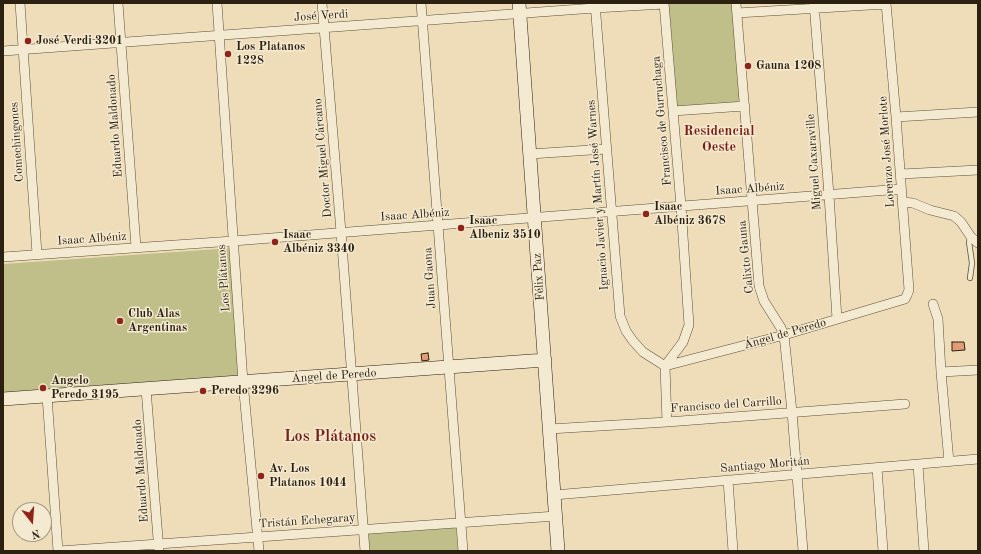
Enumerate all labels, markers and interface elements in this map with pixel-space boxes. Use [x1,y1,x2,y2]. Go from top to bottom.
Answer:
street label: José Verdi [293,7,349,25]
place label: José Verdi 3201 [36,34,123,48]
marker: José Verdi 3201 [23,36,33,46]
place label: Los Platanos 1228 [236,40,305,68]
marker: Los Platanos 1228 [223,49,233,59]
street label: Francisco de Gurruchaga [649,56,675,186]
place label: Gauna 1208 [756,59,821,73]
marker: Gauna 1208 [743,61,753,71]
street label: Eduardo Maldonado [104,74,126,178]
street label: Lorenzo José Morlote [876,96,898,208]
street label: Doctor Miguel Cárcano [311,98,335,218]
street label: Ignacio Javier y Martín José Warnes [584,99,612,291]
street label: Comechingones [7,102,27,182]
street label: Miguel Caxaraville [803,113,825,211]
district label: Residencial Oeste [683,123,755,156]
street label: Isaac Albéniz [715,179,785,199]
place label: Isaac Albéniz 3678 [654,200,726,228]
street label: Isaac Albéniz [380,205,450,225]
marker: Isaac Albéniz 3678 [641,209,651,219]
place label: Isaac Albeniz 3510 [469,214,541,242]
street label: Calixto Gauna [735,220,757,294]
marker: Isaac Albeniz 3510 [456,223,466,233]
place label: Isaac Albéniz 3340 [283,228,355,256]
street label: Isaac Albéniz [57,229,127,249]
marker: Isaac Albéniz 3340 [270,237,280,247]
street label: Los Plátanos [214,244,234,312]
street label: Juan Gaona [421,247,439,309]
street label: Félix Paz [530,253,548,301]
place label: Club Alas Argentinas [128,307,187,335]
street label: Ángel de Peredo [742,315,828,353]
marker: Club Alas Argentinas [115,316,125,326]
street label: Ángel de Peredo [291,366,377,386]
place label: Angelo Peredo 3195 [51,374,119,402]
marker: Angelo Peredo 3195 [38,383,48,393]
place label: Peredo 3296 [211,384,279,398]
marker: Peredo 3296 [198,386,208,396]
street label: Francisco del Carrillo [670,394,782,416]
street label: Eduardo Maldonado [130,419,152,523]
district label: Los Plátanos [284,427,376,447]
street label: Santiago Moritán [720,454,810,476]
place label: Av. Los Platanos 1044 [269,462,347,490]
marker: Av. Los Platanos 1044 [256,471,266,481]
north arrow [12,502,52,542]
street label: Tristán Echegaray [258,510,356,532]
text: N [30,527,41,539]

